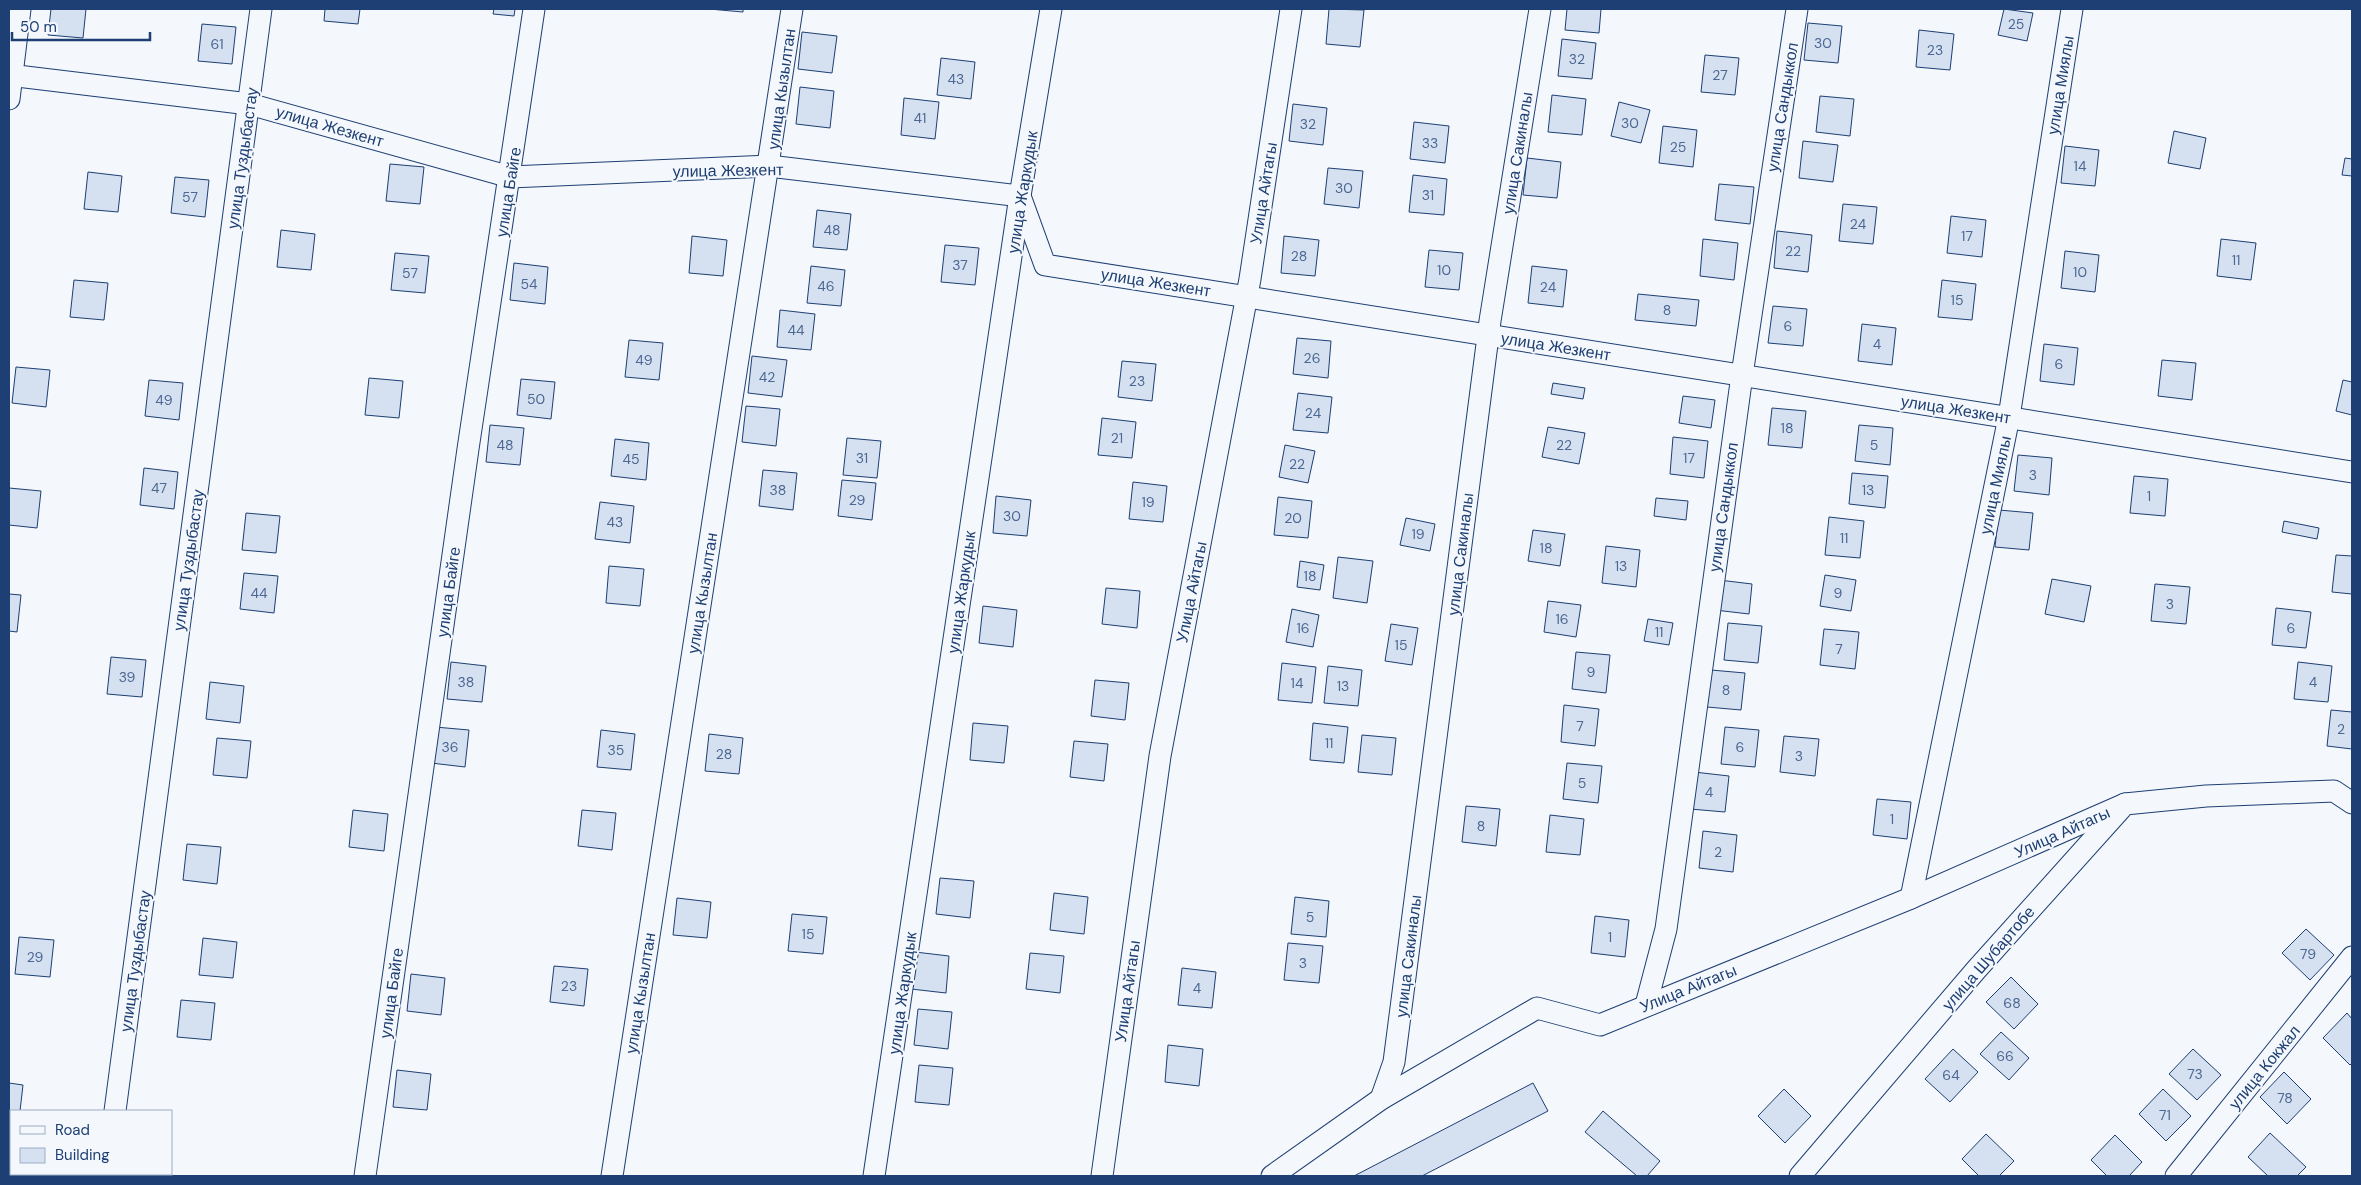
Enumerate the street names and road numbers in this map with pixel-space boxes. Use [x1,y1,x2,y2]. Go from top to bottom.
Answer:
street label: улица Кызылтан [763,27,800,151]
street label: улица Миялы [2042,34,2079,136]
street label: улица Сандыккол [1762,41,1803,173]
street label: улица Туздыбастау [222,86,263,230]
street label: улица Сакиналы [1497,90,1538,216]
street label: улица Жезкент [274,101,387,152]
street label: улица Жаркудык [1002,128,1043,255]
street label: Улица Айтагы [1245,141,1282,245]
street label: улица Байге [491,145,526,239]
street label: улица Жезкент [672,159,784,182]
street label: улица Жезкент [1099,263,1213,302]
street label: улица Жезкент [1499,327,1613,366]
street label: улица Жезкент [1899,390,2013,429]
street label: улица Миялы [1975,434,2016,536]
street label: улица Сандыккол [1704,441,1743,573]
street label: улица Туздыбастау [168,488,209,632]
street label: улица Сакиналы [1443,492,1478,617]
street label: улица Жаркудык [943,528,981,655]
street label: улица Кызылтан [683,531,722,655]
street label: Улица Айтагы [1171,540,1212,644]
street label: улица Байге [432,545,465,639]
street label: Улица Айтагы [2011,802,2113,863]
street label: улица Туздыбастау [115,889,156,1033]
street label: улица Сакиналы [1391,894,1426,1019]
street label: улица Шубартобе [1937,902,2039,1015]
street label: улица Жаркудык [884,929,922,1056]
street label: улица Кызылтан [621,931,660,1055]
street label: Улица Айтагы [1110,939,1145,1043]
street label: улица Байге [375,946,408,1040]
street label: Улица Айтагы [1637,959,1740,1017]
street label: улица Кокжал [2224,1021,2305,1114]

